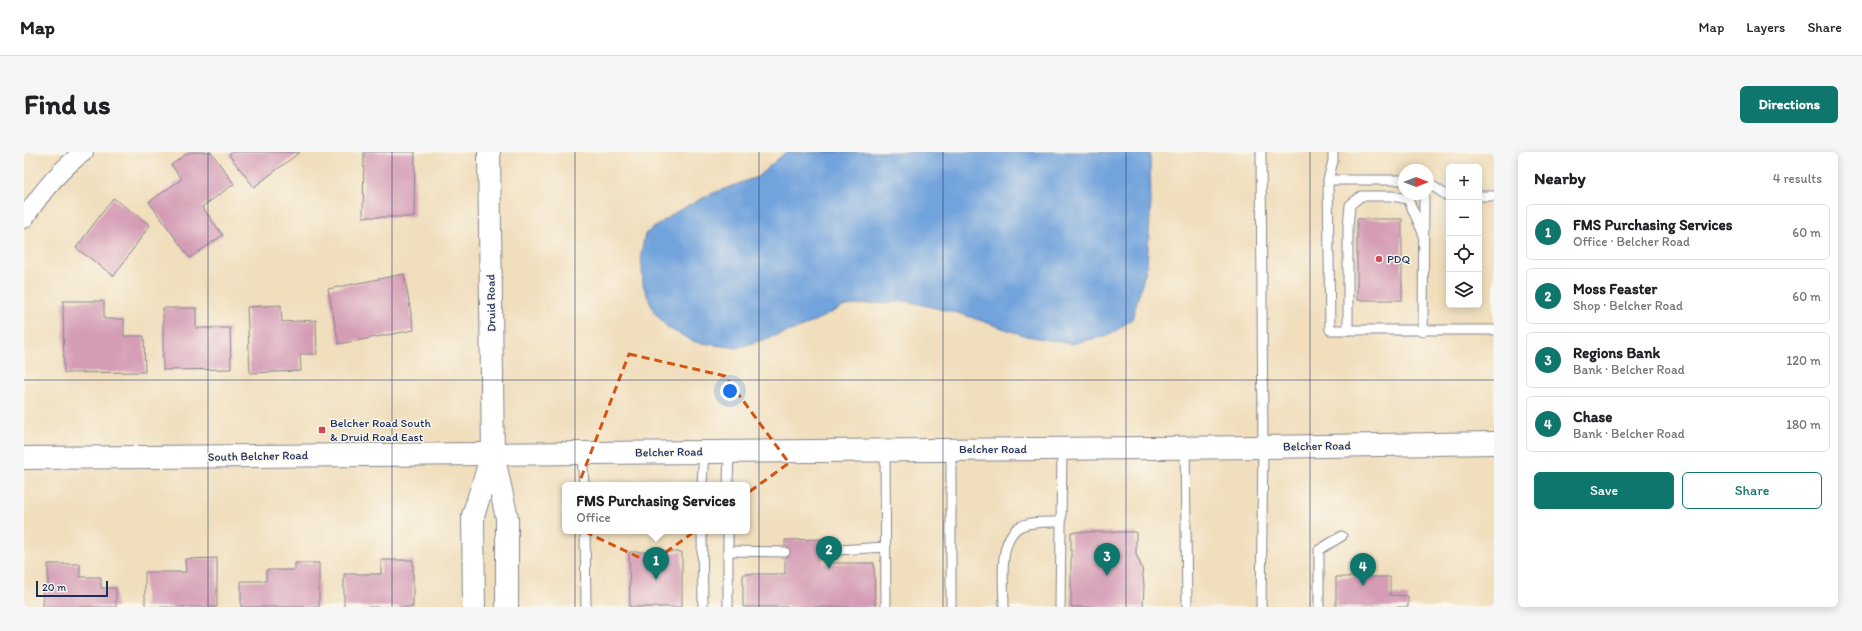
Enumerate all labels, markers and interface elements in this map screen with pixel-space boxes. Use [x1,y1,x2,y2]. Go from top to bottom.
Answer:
text: Map [20,16,55,39]
text: Map [1699,19,1724,36]
text: Layers [1746,19,1785,36]
text: Share [1807,19,1842,36]
button: Directions [1740,86,1838,123]
text: Find us [24,87,111,121]
north arrow [1398,164,1434,200]
map controls [1446,164,1482,308]
button: + [1446,164,1482,200]
text: Nearby [1534,168,1586,188]
text: 4 results [1773,171,1822,186]
button: − [1446,200,1482,236]
text: FMS Purchasing Services [1573,216,1732,234]
text: 1 [1545,225,1551,240]
text: 60 m [1792,225,1821,240]
text: Office · Belcher Road [1573,234,1690,249]
button: locate [1446,236,1482,272]
place label: PDQ [1387,252,1410,266]
marker: PDQ [1374,254,1384,264]
button: layers [1446,272,1482,308]
street label: Druid Road [483,273,499,332]
text: Moss Feaster [1573,280,1657,298]
text: 2 [1545,289,1551,304]
text: 60 m [1792,289,1821,304]
text: Shop · Belcher Road [1573,298,1683,313]
text: Regions Bank [1573,344,1660,362]
text: 3 [1544,353,1552,368]
text: 120 m [1786,353,1821,368]
text: Bank · Belcher Road [1573,362,1685,377]
your location [720,381,740,401]
text: Chase [1573,408,1612,426]
place label: Belcher Road South & Druid Road East [330,416,432,444]
text: 4 [1544,417,1552,432]
text: 180 m [1786,417,1821,432]
marker: Belcher Road South & Druid Road East [317,425,327,435]
text: Bank · Belcher Road [1573,426,1685,441]
street label: Belcher Road [1283,438,1352,454]
street label: Belcher Road [959,442,1028,456]
street label: Belcher Road [635,444,704,460]
street label: South Belcher Road [208,448,309,464]
button: Save [1534,472,1674,509]
button: Share [1682,472,1822,509]
popup [562,482,750,534]
text: FMS Purchasing Services [576,492,736,510]
text: Office [576,510,611,525]
pin: 2 [816,536,842,569]
pin: 3 [1094,543,1120,576]
pin: 1 [643,547,669,580]
pin: 4 [1350,553,1376,586]
scale bar [36,579,108,598]
text: 20 m [42,581,66,594]

